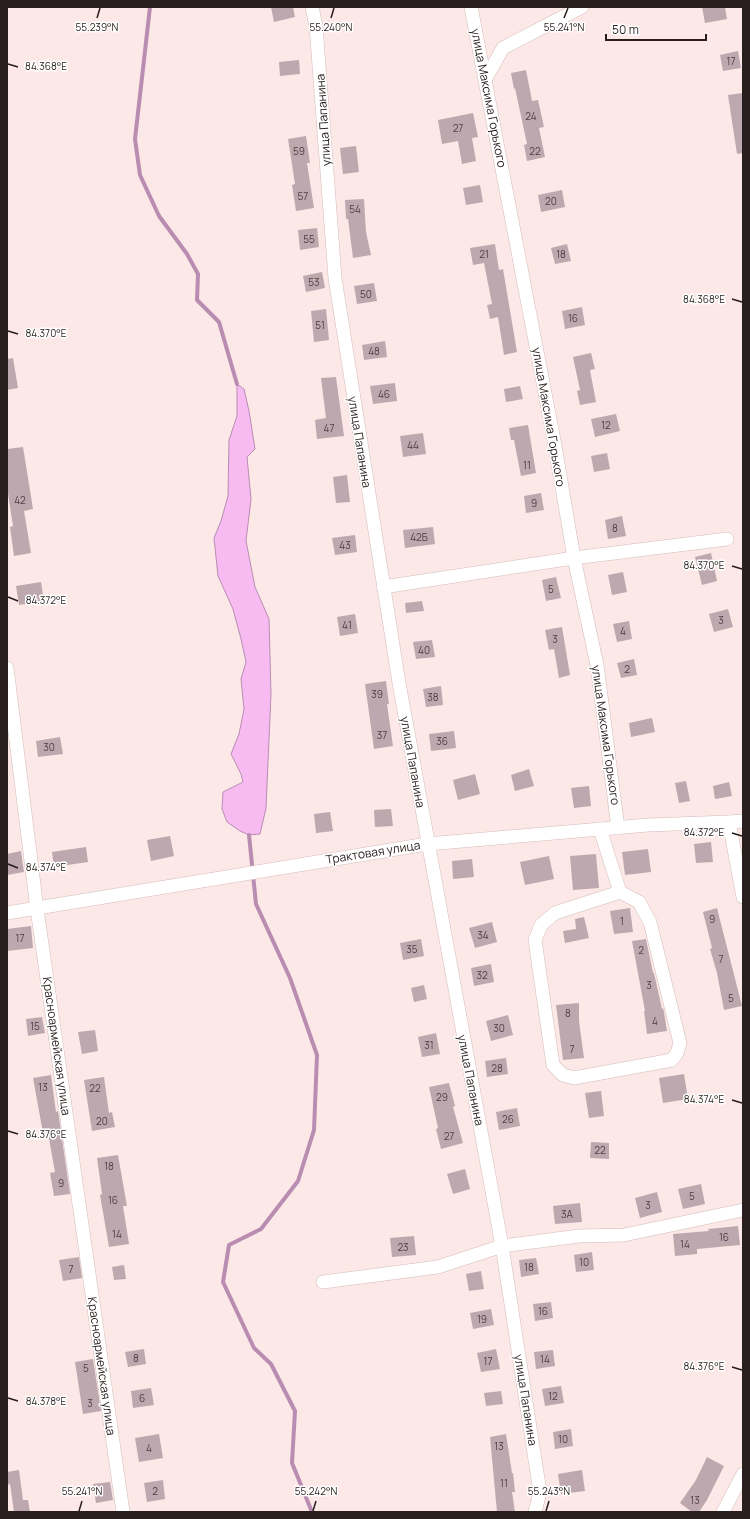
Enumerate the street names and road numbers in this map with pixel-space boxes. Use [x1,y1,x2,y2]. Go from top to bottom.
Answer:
street label: улица Максима Горького [467,27,511,169]
street label: улица Папанина [311,73,335,167]
street label: улица Максима Горького [528,346,570,488]
street label: улица Папанина [344,395,376,489]
street label: улица Максима Горького [588,664,624,806]
street label: улица Папанина [397,715,429,809]
street label: Трактовая улица [325,836,421,868]
street label: Красноармейская улица [39,976,75,1116]
street label: улица Папанина [454,1033,488,1127]
street label: Красноармейская улица [84,1296,120,1436]
street label: улица Папанина [510,1353,542,1447]

